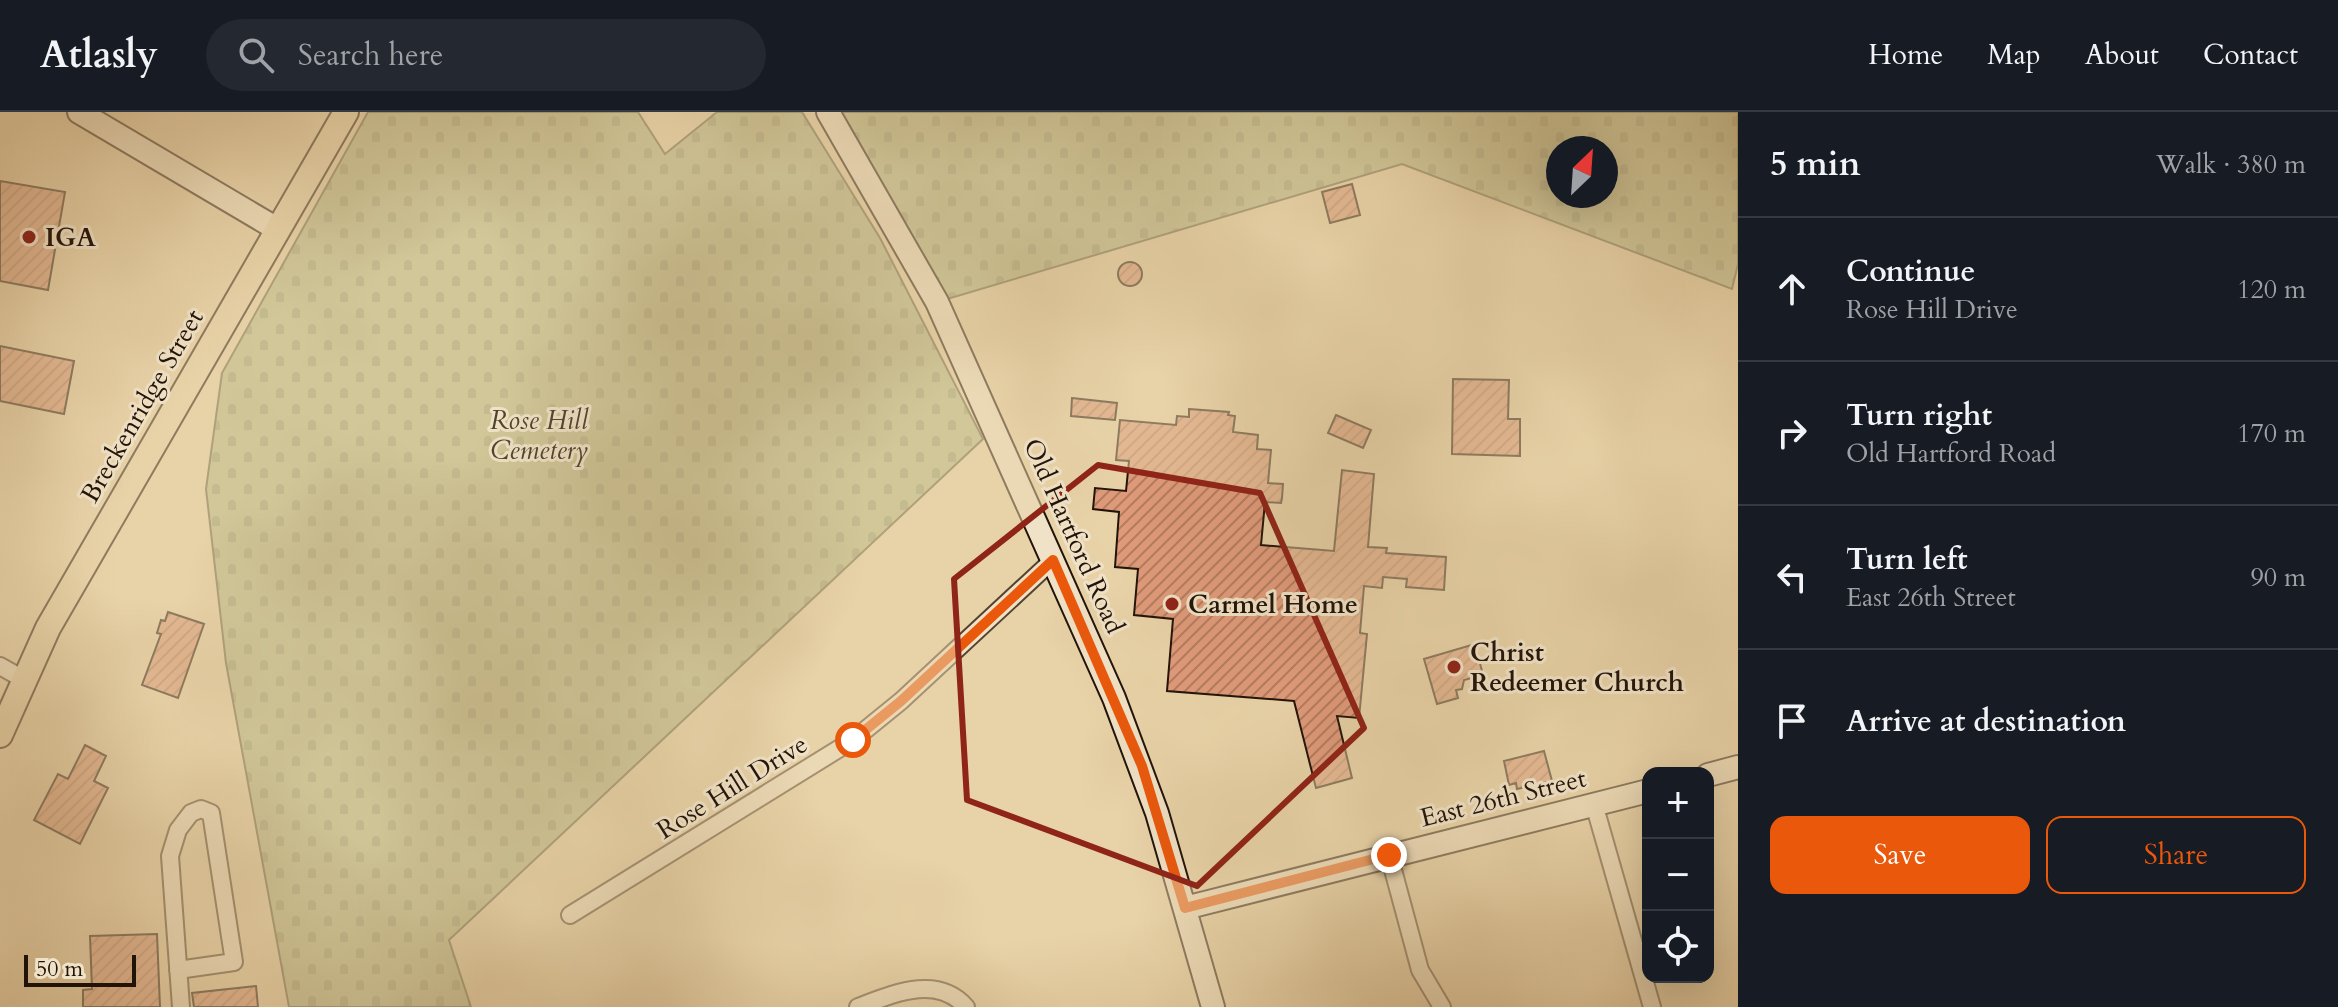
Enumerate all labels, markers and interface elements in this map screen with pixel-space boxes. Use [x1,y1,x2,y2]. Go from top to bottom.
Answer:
search box [206,19,766,91]
text: Atlasly [40,29,158,81]
icon: search [234,33,278,77]
text: Search here [298,35,443,76]
text: Home [1868,36,1943,74]
text: Map [1987,36,2041,74]
text: About [2085,36,2159,74]
text: Contact [2203,36,2298,74]
north arrow [1546,136,1618,208]
text: 5 min [1770,141,1861,187]
text: Walk · 380 m [2156,147,2306,182]
place label: IGA [45,220,96,255]
marker: IGA [20,228,38,246]
text: Continue [1846,251,1975,292]
icon: ahead [1770,267,1814,311]
text: 120 m [2237,272,2306,307]
text: Rose Hill Drive [1846,292,2018,327]
street label: Breckenridge Street [72,303,212,509]
text: Turn right [1846,395,1992,436]
park label: Rose Hill Cemetery [490,403,589,468]
icon: right [1770,411,1814,455]
text: 170 m [2237,416,2306,451]
street label: Old Hartford Road [1015,433,1133,639]
text: Old Hartford Road [1846,436,2056,471]
text: Turn left [1846,539,1968,580]
icon: left [1770,555,1814,599]
text: 90 m [2250,560,2306,595]
text: East 26th Street [1846,580,2016,615]
place label: Carmel Home [1188,587,1358,622]
marker: Carmel Home [1163,595,1181,613]
place label: Christ Redeemer Church [1470,635,1684,700]
marker: Christ Redeemer Church [1445,658,1463,676]
icon: arrive [1770,699,1814,743]
text: Arrive at destination [1846,701,2126,742]
route start [835,722,871,758]
street label: Rose Hill Drive [650,727,814,847]
street label: East 26th Street [1416,760,1590,836]
map controls [1642,767,1714,983]
button: + [1642,767,1714,839]
button: Save [1770,816,2030,894]
button: Share [2046,816,2306,894]
route end [1371,837,1407,873]
button: − [1642,839,1714,911]
button: locate [1642,911,1714,983]
scale bar [24,951,136,987]
text: 50 m [36,954,83,984]

